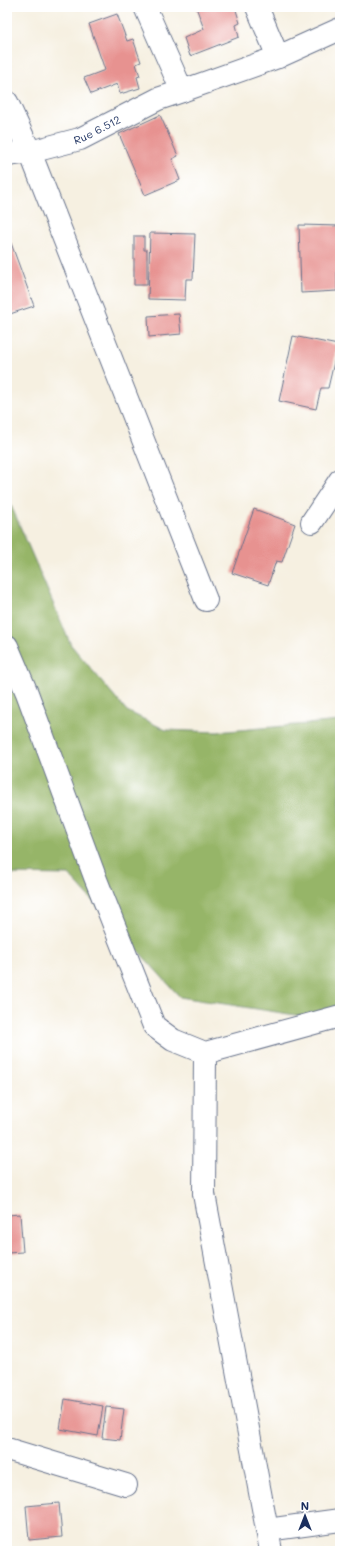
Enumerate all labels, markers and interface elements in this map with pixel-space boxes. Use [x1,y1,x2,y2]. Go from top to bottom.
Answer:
street label: Rue 6.512 [72,112,123,147]
north arrow [285,1496,325,1536]
text: N [301,1498,309,1513]

